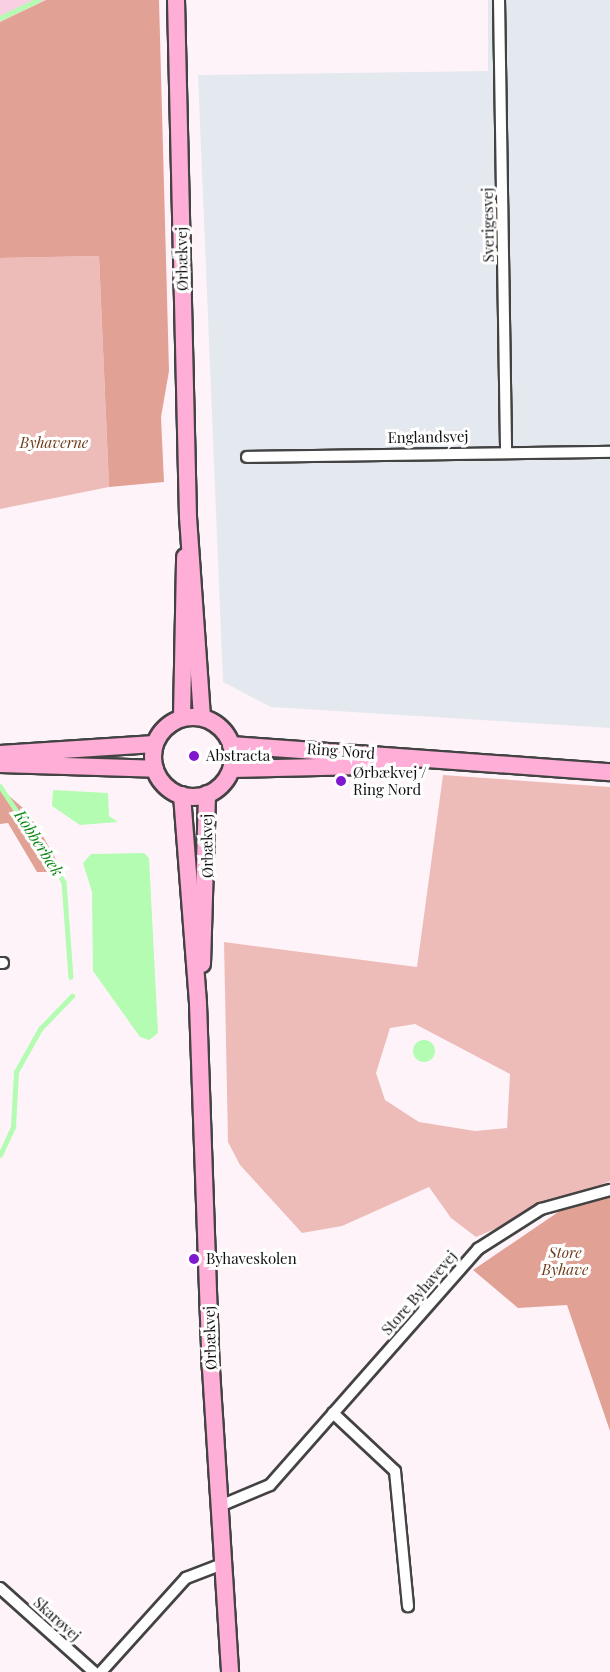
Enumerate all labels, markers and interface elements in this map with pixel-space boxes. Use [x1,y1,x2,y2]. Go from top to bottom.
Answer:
street label: Sverigesvej [478,187,498,263]
street label: Ørbækvej [172,227,192,291]
street label: Englandsvej [387,427,469,447]
park label: Byhaverne [20,434,88,452]
street label: Ring Nord [306,740,376,762]
place label: Abstracta [206,747,270,765]
marker: Abstracta [187,749,201,763]
place label: Ørbækvej / Ring Nord [353,763,426,798]
marker: Ørbækvej / Ring Nord [334,774,348,788]
water label: Kobberbæk [11,806,67,880]
street label: Ørbækvej [197,814,217,878]
park label: Store Byhave [541,1243,589,1278]
street label: Store Byhavevej [378,1247,460,1339]
place label: Byhaveskolen [206,1250,297,1268]
marker: Byhaveskolen [187,1252,201,1266]
street label: Ørbækvej [200,1306,220,1370]
street label: Skarøvej [30,1593,84,1645]

